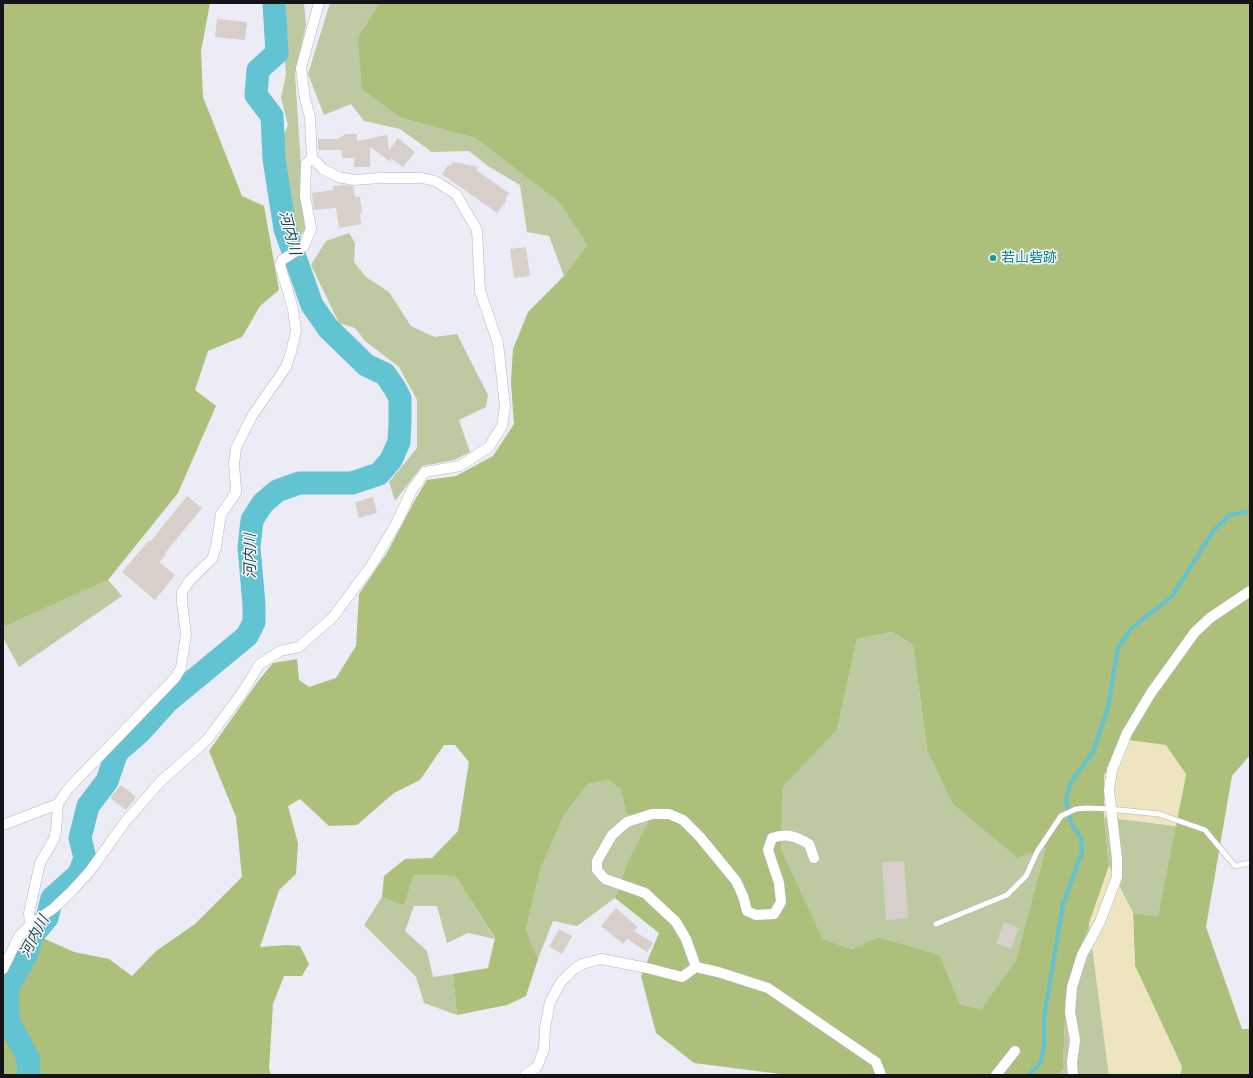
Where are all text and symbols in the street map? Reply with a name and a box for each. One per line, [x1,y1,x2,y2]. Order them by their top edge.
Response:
water label: 河内川 [274,209,304,257]
place label: 若山砦跡 [1001,250,1057,266]
marker: 若山砦跡 [988,253,998,263]
water label: 河内川 [242,534,260,578]
water label: 河内川 [16,913,54,961]

